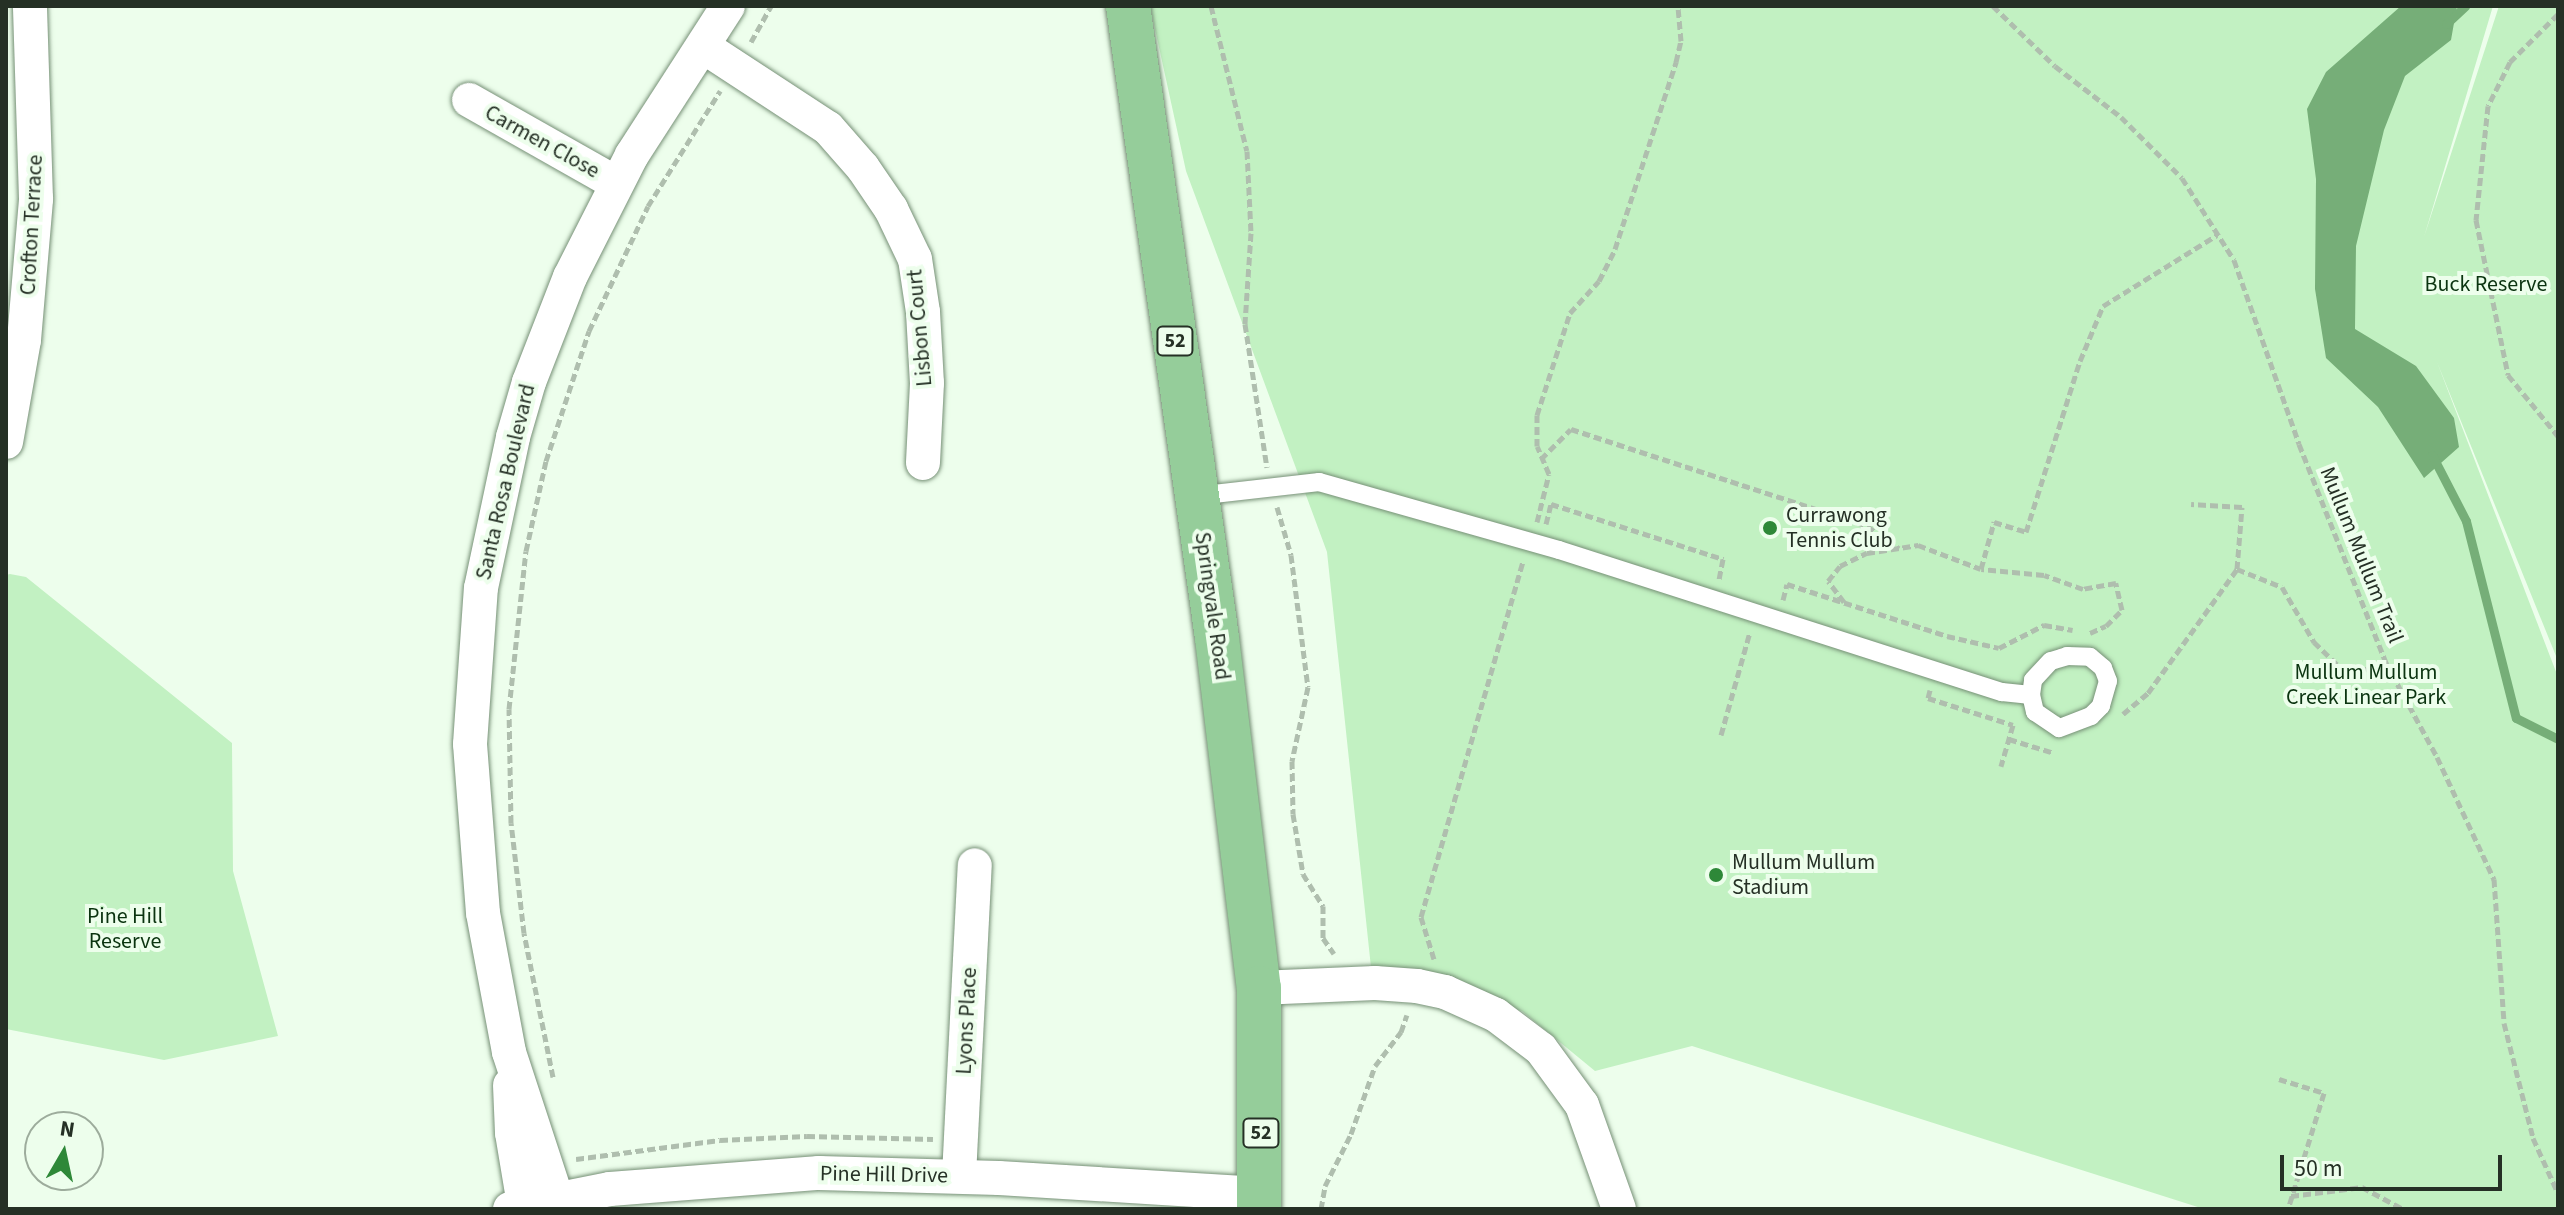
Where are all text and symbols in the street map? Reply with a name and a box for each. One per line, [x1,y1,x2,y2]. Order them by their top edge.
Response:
street label: Carmen Close [480,100,604,184]
street label: Crofton Terrace [15,154,49,296]
street label: Lisbon Court [902,268,938,388]
park label: Buck Reserve [2425,272,2547,298]
road number: 52 [1155,325,1195,357]
street label: Santa Rosa Boulevard [471,381,541,583]
street label: Mullum Mullum Trail [2314,463,2408,647]
place label: Currawong Tennis Club [1786,502,1893,554]
marker: Currawong Tennis Club [1761,519,1779,537]
street label: Springvale Road [1189,530,1235,682]
park label: Mullum Mullum Creek Linear Park [2286,659,2446,710]
place label: Mullum Mullum Stadium [1732,849,1875,900]
marker: Mullum Mullum Stadium [1707,866,1725,884]
park label: Pine Hill Reserve [87,903,163,954]
street label: Lyons Place [951,967,983,1075]
north arrow [24,1111,104,1191]
text: N [58,1112,77,1146]
road number: 52 [1241,1117,1281,1149]
scale bar [2284,1139,2506,1189]
text: 50 m [2294,1151,2343,1186]
street label: Pine Hill Drive [820,1161,948,1189]

